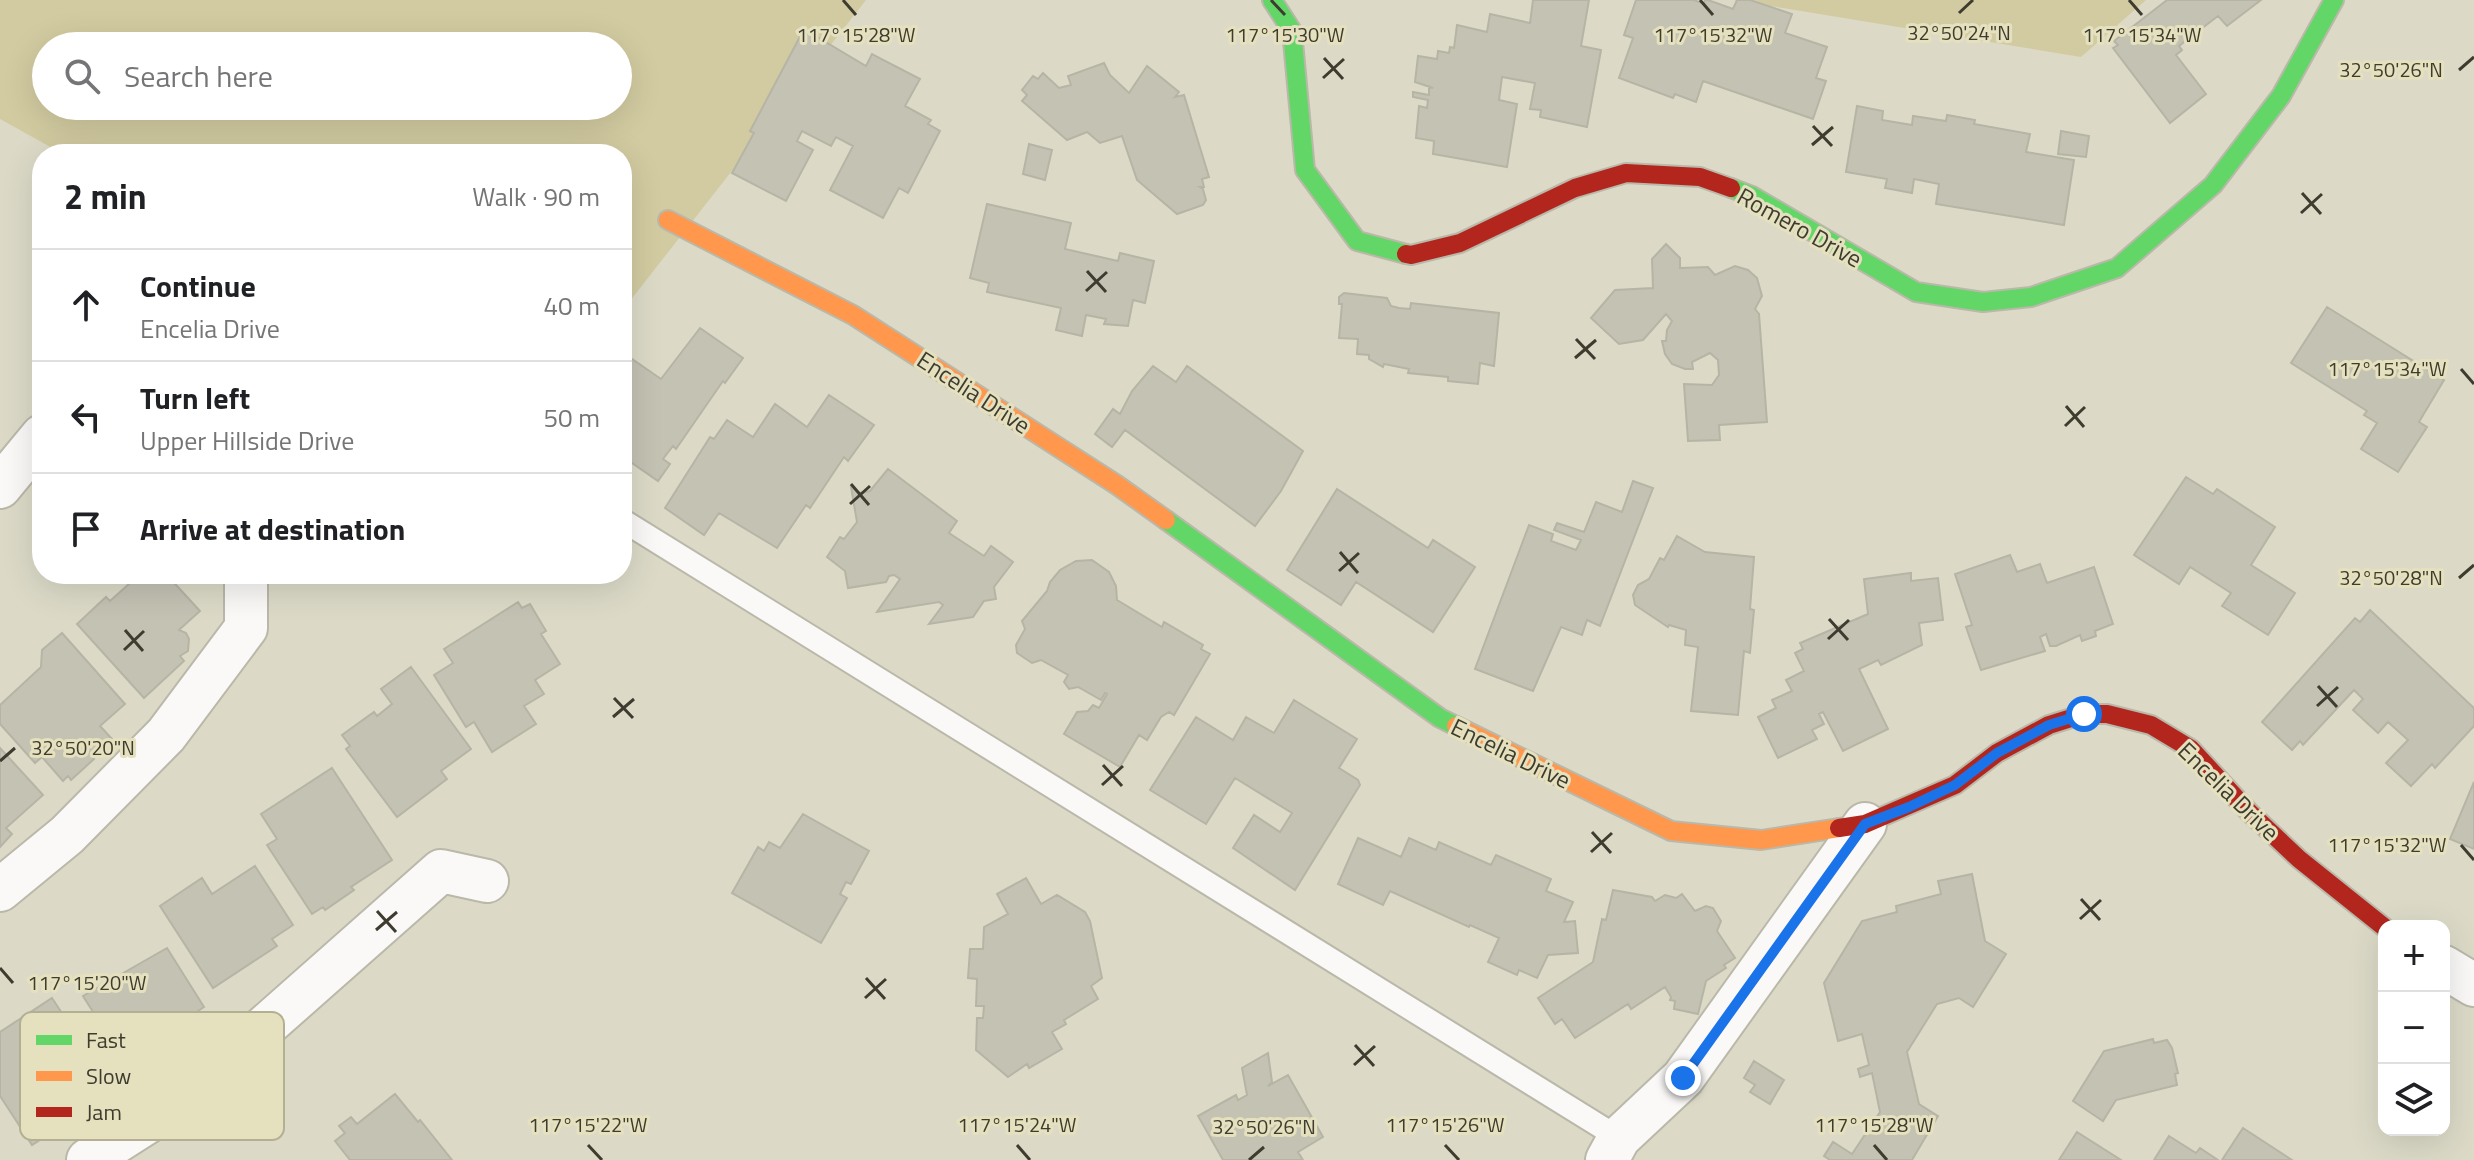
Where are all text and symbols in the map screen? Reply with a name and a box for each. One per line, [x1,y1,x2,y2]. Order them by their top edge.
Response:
text: 32°50'24"N [1907,17,2011,48]
text: 117°15'28"W [797,19,916,50]
text: 117°15'30"W [1226,19,1345,50]
text: 117°15'32"W [1654,19,1773,50]
text: 117°15'34"W [2083,19,2202,50]
search box [32,32,632,120]
text: Search here [124,53,273,99]
icon: search [60,54,104,98]
text: 32°50'26"N [2339,54,2443,85]
text: 2 min [64,170,147,222]
text: Walk · 90 m [472,177,600,216]
street label: Romero Drive [1731,178,1869,276]
text: Continue [140,263,256,309]
icon: ahead [64,283,108,327]
text: 40 m [543,286,600,325]
text: Encelia Drive [140,309,280,348]
street label: Encelia Drive [910,342,1038,442]
text: 117°15'34"W [2328,353,2447,384]
text: Turn left [140,375,250,421]
icon: left [64,395,108,439]
text: 50 m [543,398,600,437]
text: Upper Hillside Drive [140,421,355,460]
text: Arrive at destination [140,506,405,552]
icon: arrive [64,507,108,551]
text: 32°50'28"N [2339,562,2443,593]
route start [2066,696,2102,732]
street label: Encelia Drive [1445,709,1577,797]
text: 32°50'20"N [31,732,135,763]
street label: Encelia Drive [2170,733,2288,849]
text: 117°15'32"W [2328,829,2447,860]
map controls [2378,920,2450,1136]
button: + [2378,920,2450,992]
text: 117°15'20"W [28,967,147,998]
button: − [2378,992,2450,1064]
legend [20,1012,284,1140]
text: Fast [86,1023,126,1057]
text: Slow [86,1059,132,1093]
route end [1665,1060,1701,1096]
button: layers [2378,1064,2450,1136]
text: Jam [86,1095,122,1129]
text: 117°15'22"W [529,1109,648,1140]
text: 117°15'24"W [958,1109,1077,1140]
text: 117°15'26"W [1386,1109,1505,1140]
text: 117°15'28"W [1815,1109,1934,1140]
text: 32°50'26"N [1212,1111,1316,1142]

